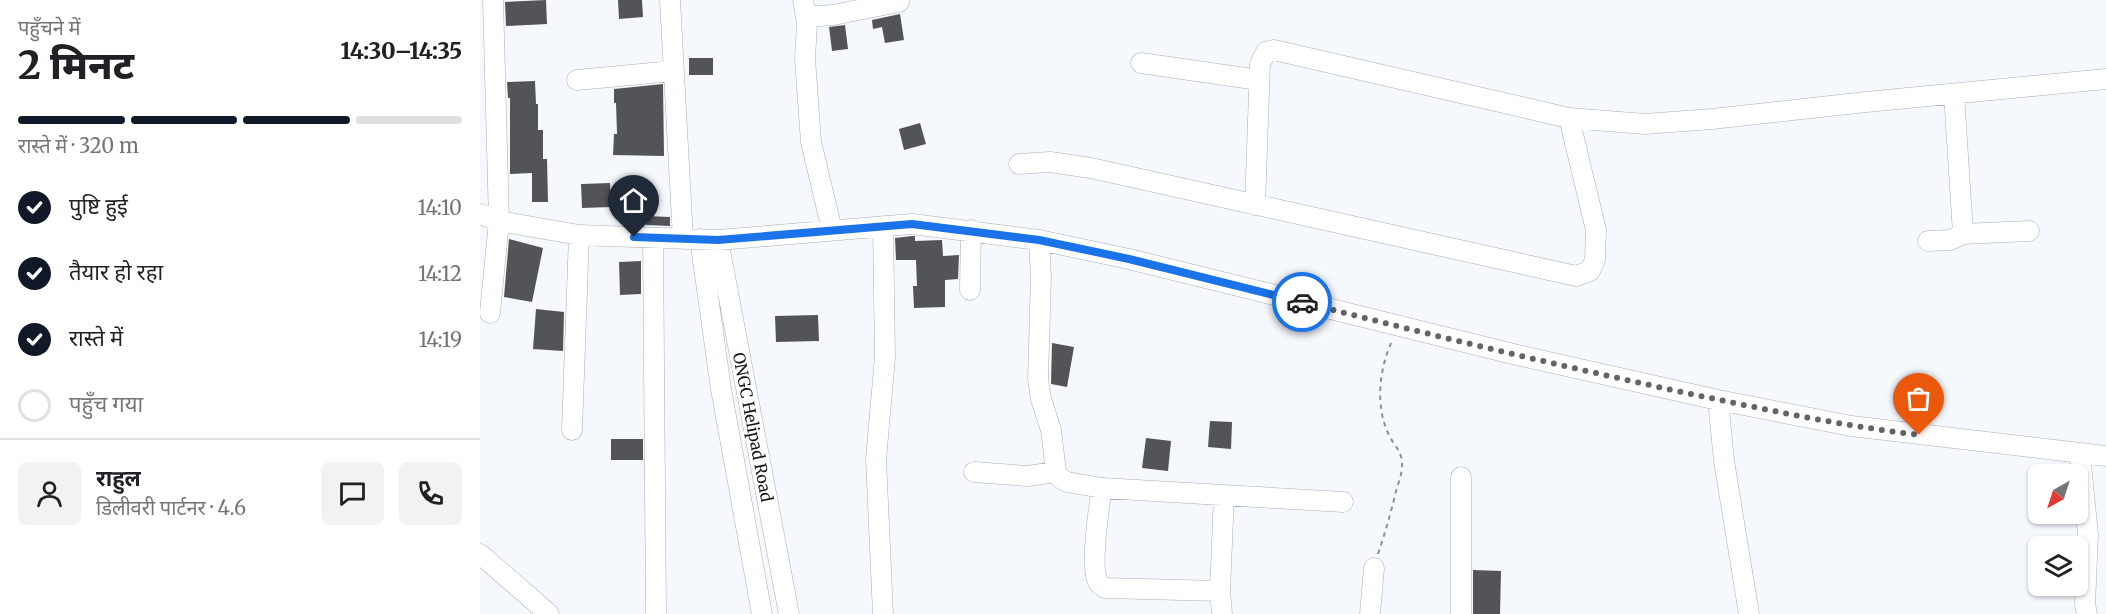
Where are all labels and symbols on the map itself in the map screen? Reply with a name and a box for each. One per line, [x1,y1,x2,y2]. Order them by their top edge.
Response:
pin [608,175,659,237]
courier [1272,272,1332,332]
street label: ONGC Helipad Road [729,351,777,504]
pin [1893,373,1944,435]
north arrow [2028,464,2088,524]

